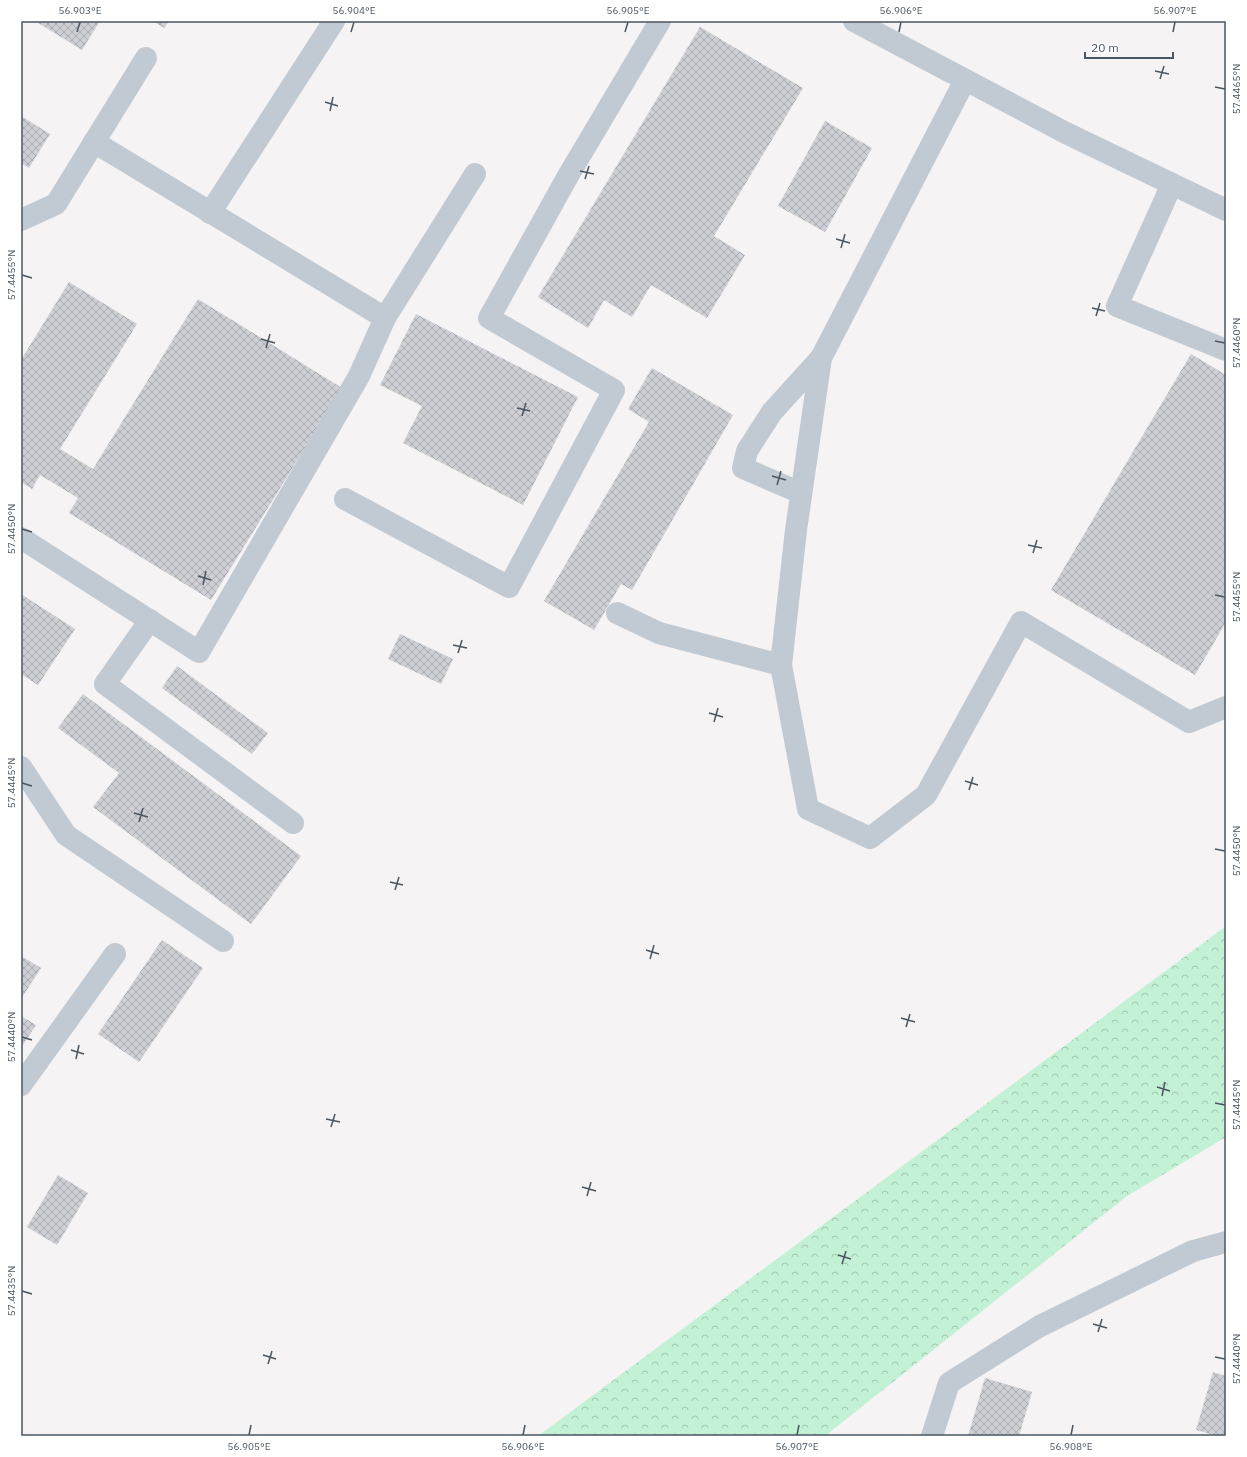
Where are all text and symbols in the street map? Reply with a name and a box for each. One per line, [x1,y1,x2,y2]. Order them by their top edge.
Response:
text: 56.903°E [58,4,102,17]
text: 56.904°E [332,4,376,17]
text: 56.905°E [606,4,650,17]
text: 56.906°E [879,4,923,17]
text: 56.907°E [1153,4,1197,17]
scale bar [1085,34,1173,60]
text: 20 m [1091,40,1119,55]
text: 57.4465°N [1230,64,1243,114]
text: 57.4455°N [5,250,18,300]
text: 57.4460°N [1230,318,1243,368]
text: 57.4450°N [5,504,18,554]
text: 57.4455°N [1230,572,1243,622]
text: 57.4445°N [5,758,18,808]
text: 57.4450°N [1230,826,1243,876]
text: 57.4440°N [5,1012,18,1062]
text: 57.4445°N [1230,1080,1243,1130]
text: 57.4435°N [5,1266,18,1316]
text: 57.4440°N [1230,1334,1243,1384]
text: 56.905°E [227,1440,271,1453]
text: 56.906°E [501,1440,545,1453]
text: 56.907°E [775,1440,819,1453]
text: 56.908°E [1049,1440,1093,1453]

